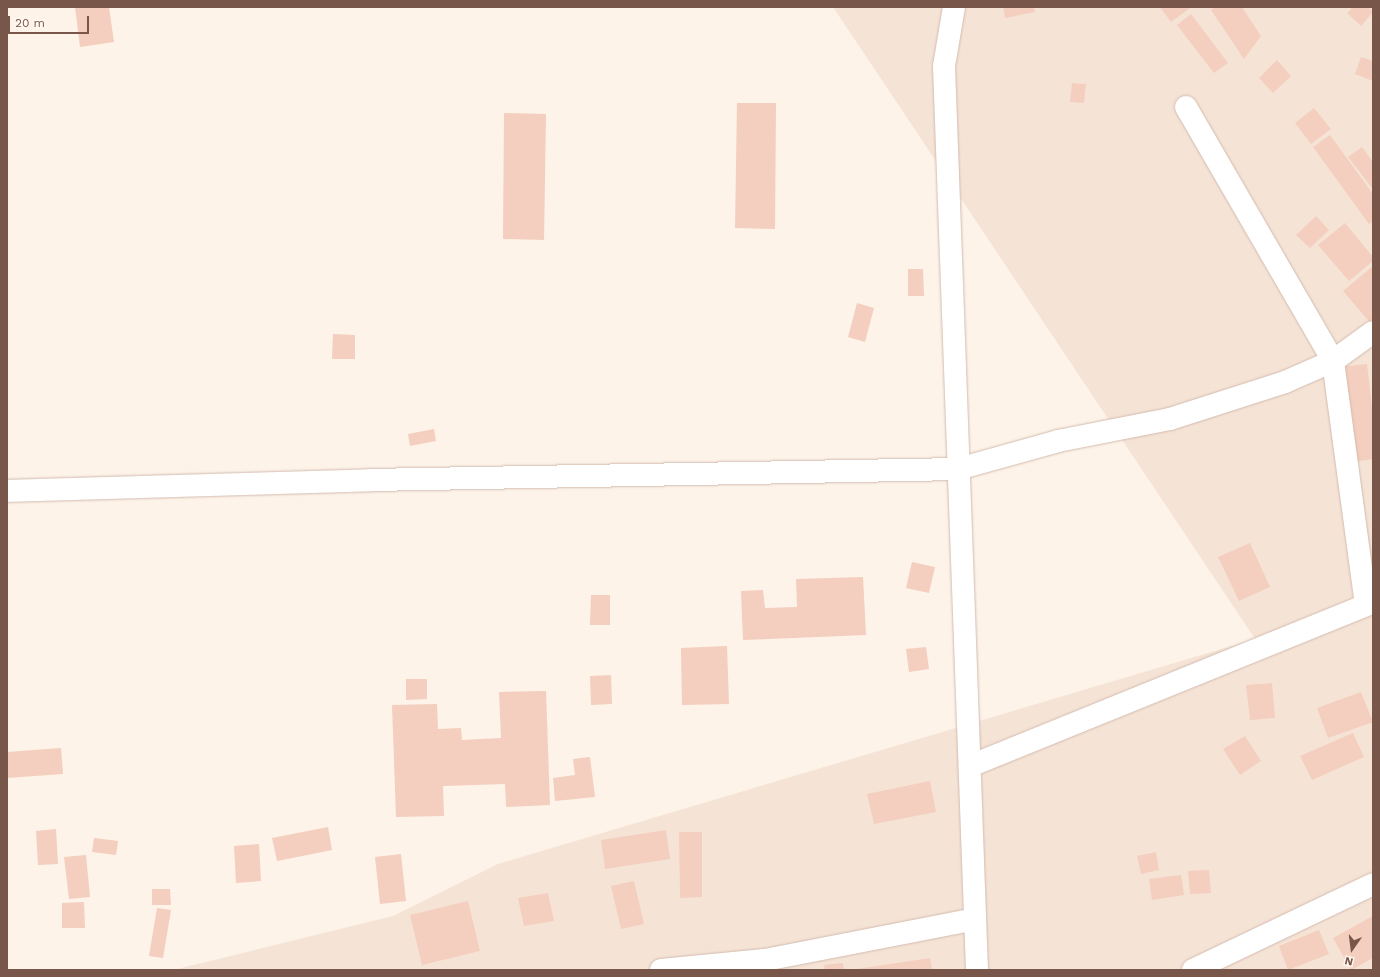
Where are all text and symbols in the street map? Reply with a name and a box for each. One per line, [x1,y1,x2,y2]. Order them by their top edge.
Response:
scale bar [10,8,91,34]
text: 20 m [15,16,45,30]
north arrow [1332,929,1372,969]
text: N [1343,954,1355,968]

